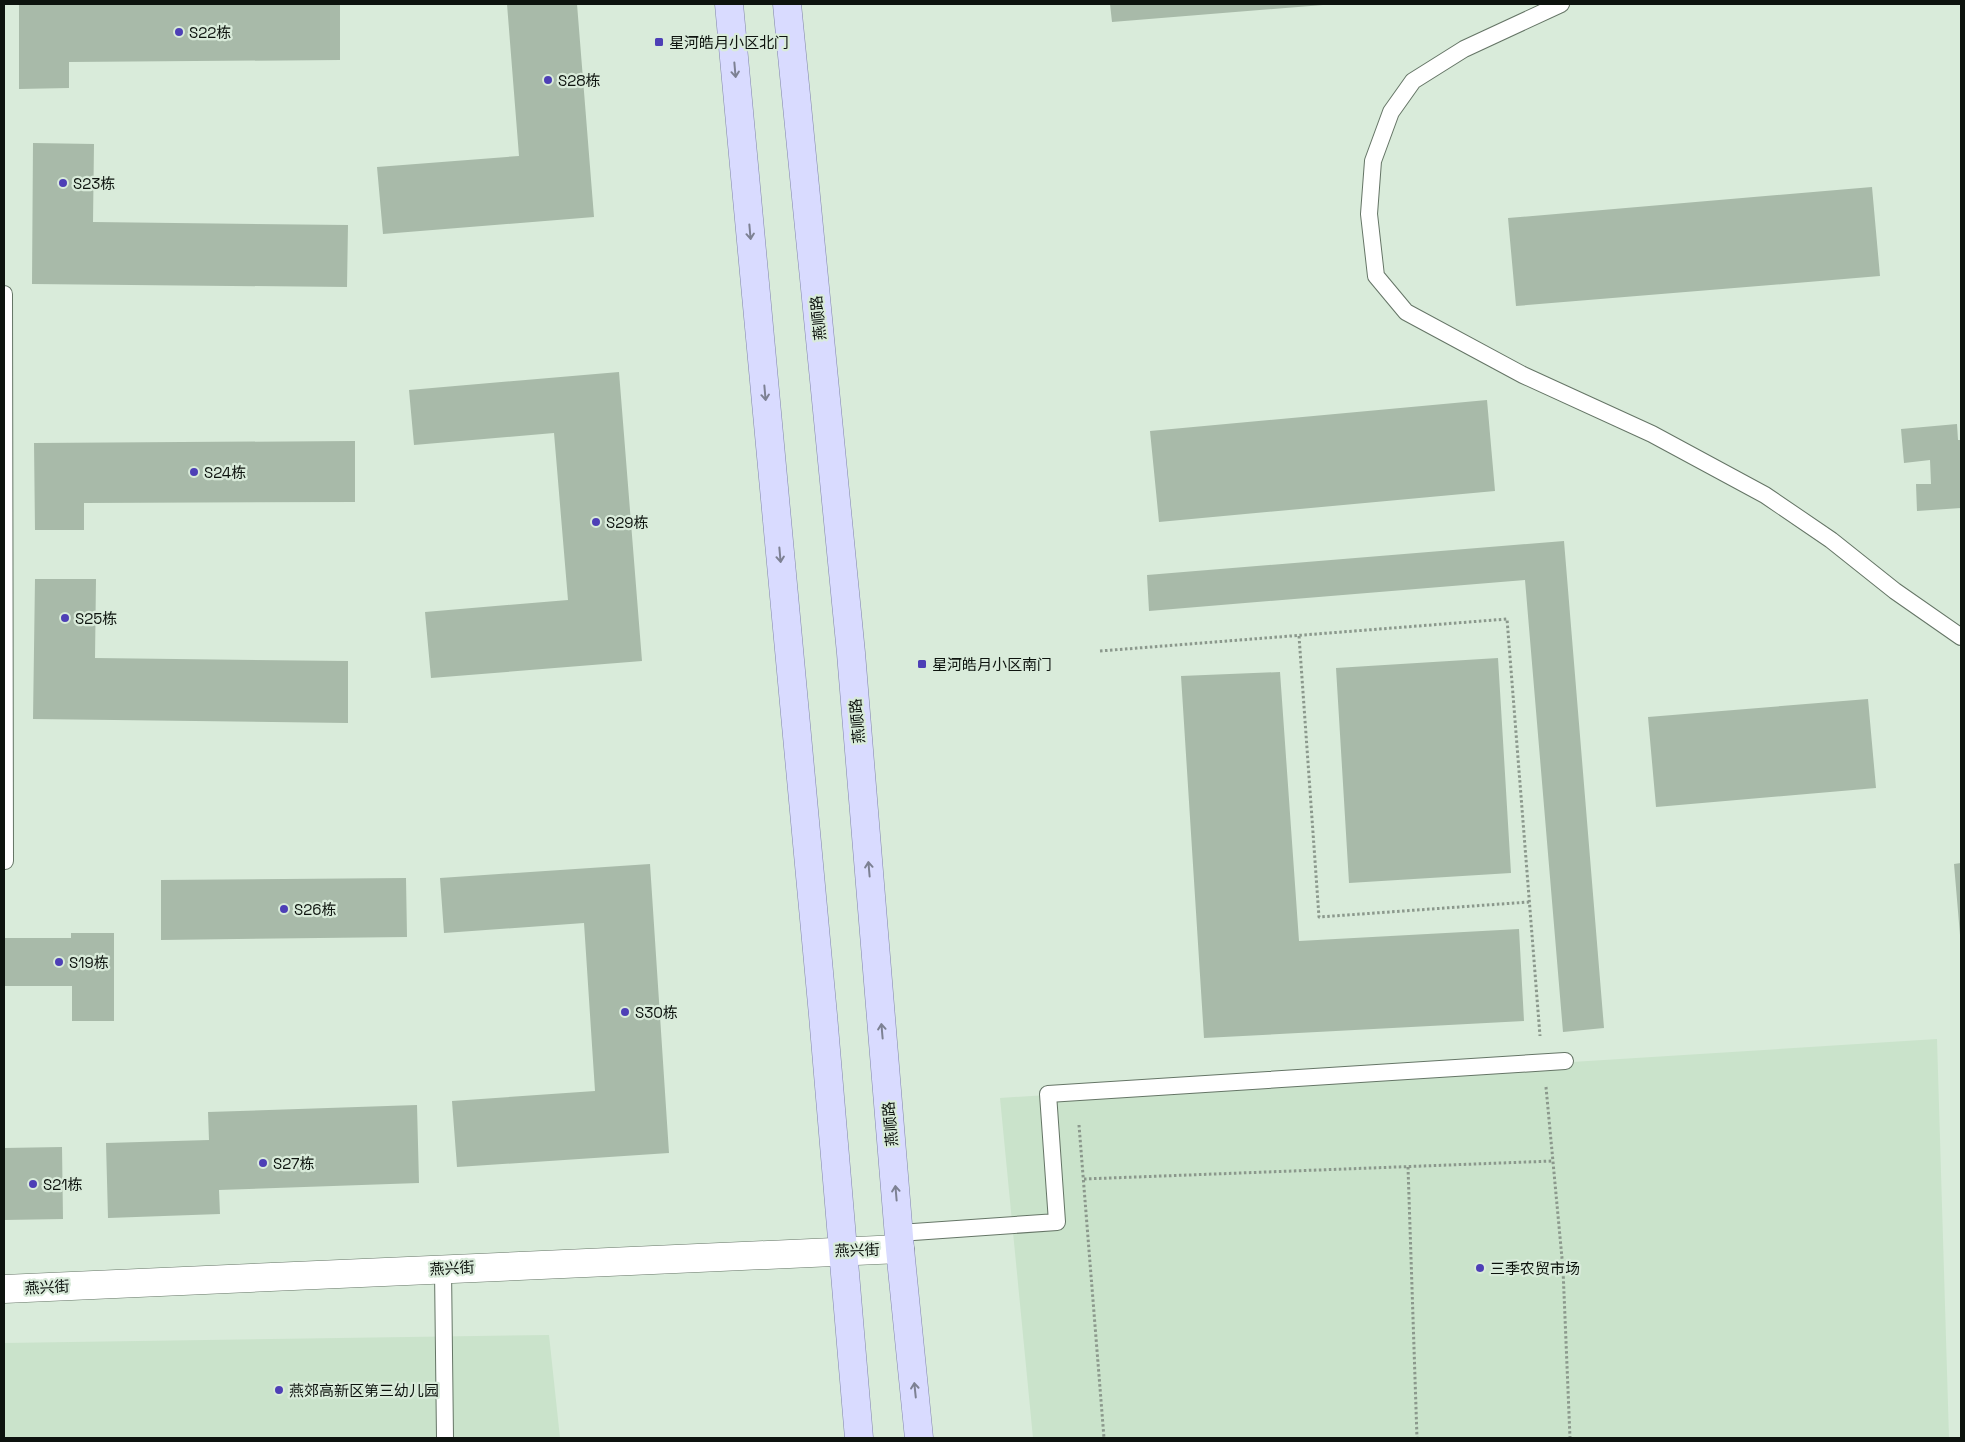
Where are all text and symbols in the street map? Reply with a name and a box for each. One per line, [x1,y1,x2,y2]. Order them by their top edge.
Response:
place label: S22栋 [189,23,231,42]
marker: S22栋 [173,26,185,38]
place label: 星河皓月小区北门 [669,33,789,52]
marker: 星河皓月小区北门 [653,36,665,48]
one-way arrow [731,61,740,77]
place label: S28栋 [558,71,601,90]
marker: S28栋 [542,74,554,86]
place label: S23栋 [73,174,115,193]
marker: S23栋 [57,177,69,189]
one-way arrow [746,223,755,239]
street label: 燕顺路 [806,295,830,341]
one-way arrow [761,385,770,401]
place label: S24栋 [204,463,246,482]
marker: S24栋 [188,466,200,478]
place label: S29栋 [606,513,648,532]
marker: S29栋 [590,516,602,528]
one-way arrow [776,547,785,563]
place label: S25栋 [75,609,117,628]
marker: S25栋 [59,612,71,624]
place label: 星河皓月小区南门 [932,655,1052,674]
marker: 星河皓月小区南门 [916,658,928,670]
street label: 燕顺路 [846,698,868,744]
one-way arrow [864,862,874,878]
place label: S26栋 [294,900,336,919]
marker: S26栋 [278,903,290,915]
place label: S19栋 [69,953,109,972]
marker: S19栋 [53,956,65,968]
place label: S30栋 [635,1003,678,1022]
marker: S30栋 [619,1006,631,1018]
one-way arrow [877,1024,887,1040]
street label: 燕顺路 [879,1101,901,1147]
place label: S27栋 [273,1154,315,1173]
marker: S27栋 [257,1157,269,1169]
place label: S21栋 [43,1175,83,1194]
marker: S21栋 [27,1178,39,1190]
one-way arrow [891,1185,900,1201]
street label: 燕兴街 [834,1240,880,1260]
street label: 燕兴街 [429,1257,475,1279]
place label: 三季农贸市场 [1490,1259,1580,1278]
marker: 三季农贸市场 [1474,1262,1486,1274]
street label: 燕兴街 [24,1276,70,1298]
place label: 燕郊高新区第三幼儿园 [289,1381,439,1400]
one-way arrow [910,1382,919,1398]
marker: 燕郊高新区第三幼儿园 [273,1384,285,1396]

